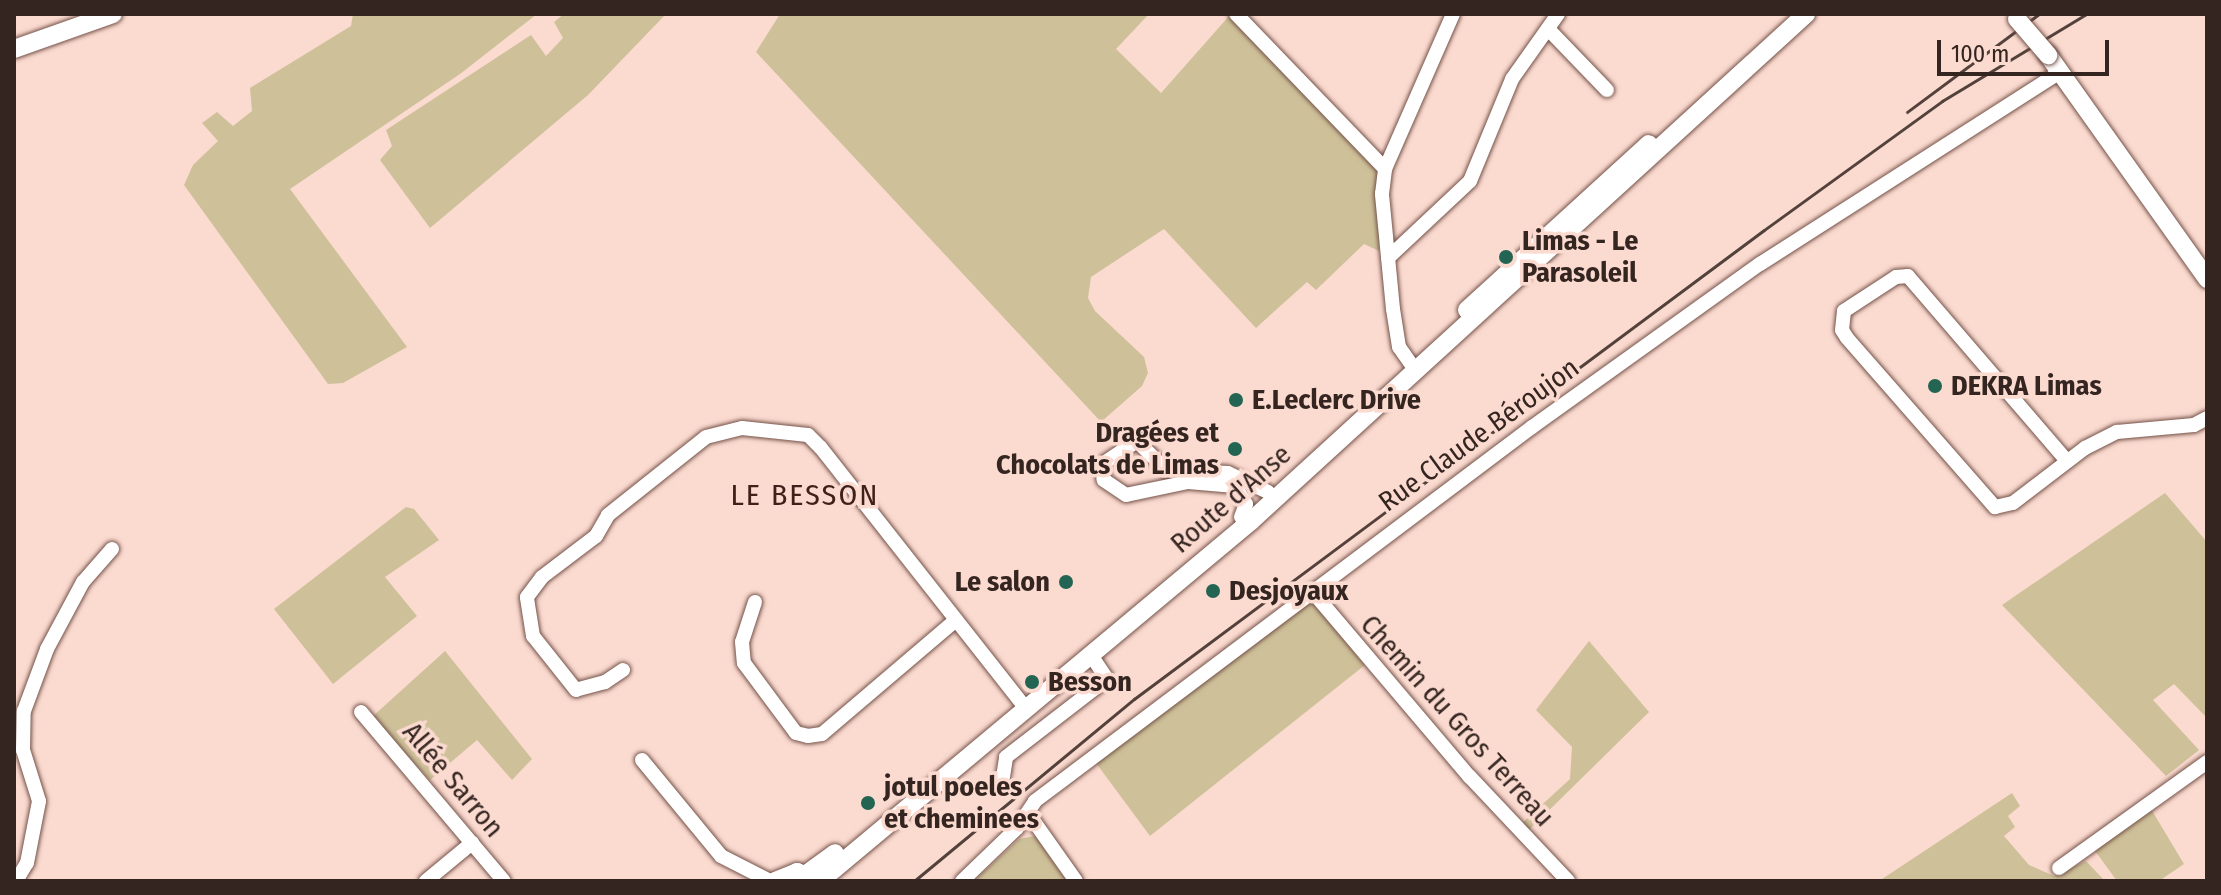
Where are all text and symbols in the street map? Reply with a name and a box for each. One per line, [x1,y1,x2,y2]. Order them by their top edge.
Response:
scale bar [1941,24,2113,74]
text: 100 m [1951,40,2009,68]
place label: Limas - Le Parasoleil [1522,224,1638,290]
marker: Limas - Le Parasoleil [1497,248,1515,266]
street label: Rue Claude Béroujon [1372,351,1586,519]
place label: DEKRA Limas [1951,369,2102,403]
marker: DEKRA Limas [1926,377,1944,395]
place label: E.Leclerc Drive [1252,383,1421,417]
marker: E.Leclerc Drive [1227,391,1245,409]
place label: Dragées et Chocolats de Limas [996,416,1219,482]
street label: Route d'Anse [1164,438,1298,560]
marker: Dragées et Chocolats de Limas [1226,440,1244,458]
district label: LE BESSON [730,477,880,513]
place label: Le salon [955,565,1050,599]
marker: Le salon [1057,573,1075,591]
place label: Desjoyaux [1229,574,1348,608]
marker: Desjoyaux [1204,582,1222,600]
street label: Chemin du Gros Terreau [1353,608,1561,834]
place label: Besson [1048,665,1132,699]
marker: Besson [1023,673,1041,691]
street label: Allée Sarron [395,716,511,844]
place label: jotul poeles et cheminees [884,770,1039,836]
marker: jotul poeles et cheminees [859,794,877,812]

